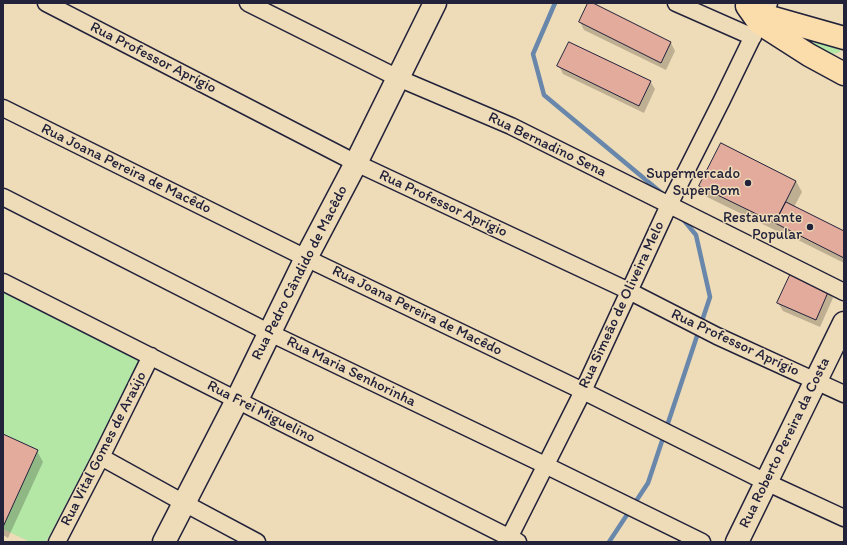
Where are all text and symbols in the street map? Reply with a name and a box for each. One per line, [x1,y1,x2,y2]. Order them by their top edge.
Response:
street label: Rua Professor Aprígio [87,18,219,98]
street label: Rua Bernadino Sena [485,109,609,181]
street label: Rua Joana Pereira de Macêdo [38,120,214,218]
place label: Supermercado SuperBom [646,165,740,200]
street label: Rua Professor Aprígio [376,166,510,242]
marker: Supermercado SuperBom [743,178,753,188]
street label: Rua Pedro Cândido de Macêdo [248,183,352,363]
place label: Restaurante Popular [723,209,802,244]
street label: Rua Simeão de Oliveira Melo [575,219,669,391]
marker: Restaurante Popular [805,222,815,232]
street label: Rua Joana Pereira de Macêdo [329,262,505,360]
street label: Rua Professor Aprígio [668,305,802,381]
street label: Rua Maria Senhorinha [283,333,419,411]
street label: Rua Roberto Pereira da Costa [736,355,834,531]
street label: Rua Vital Gomes de Araújo [57,369,151,529]
street label: Rua Frei Miguelino [204,377,318,447]

